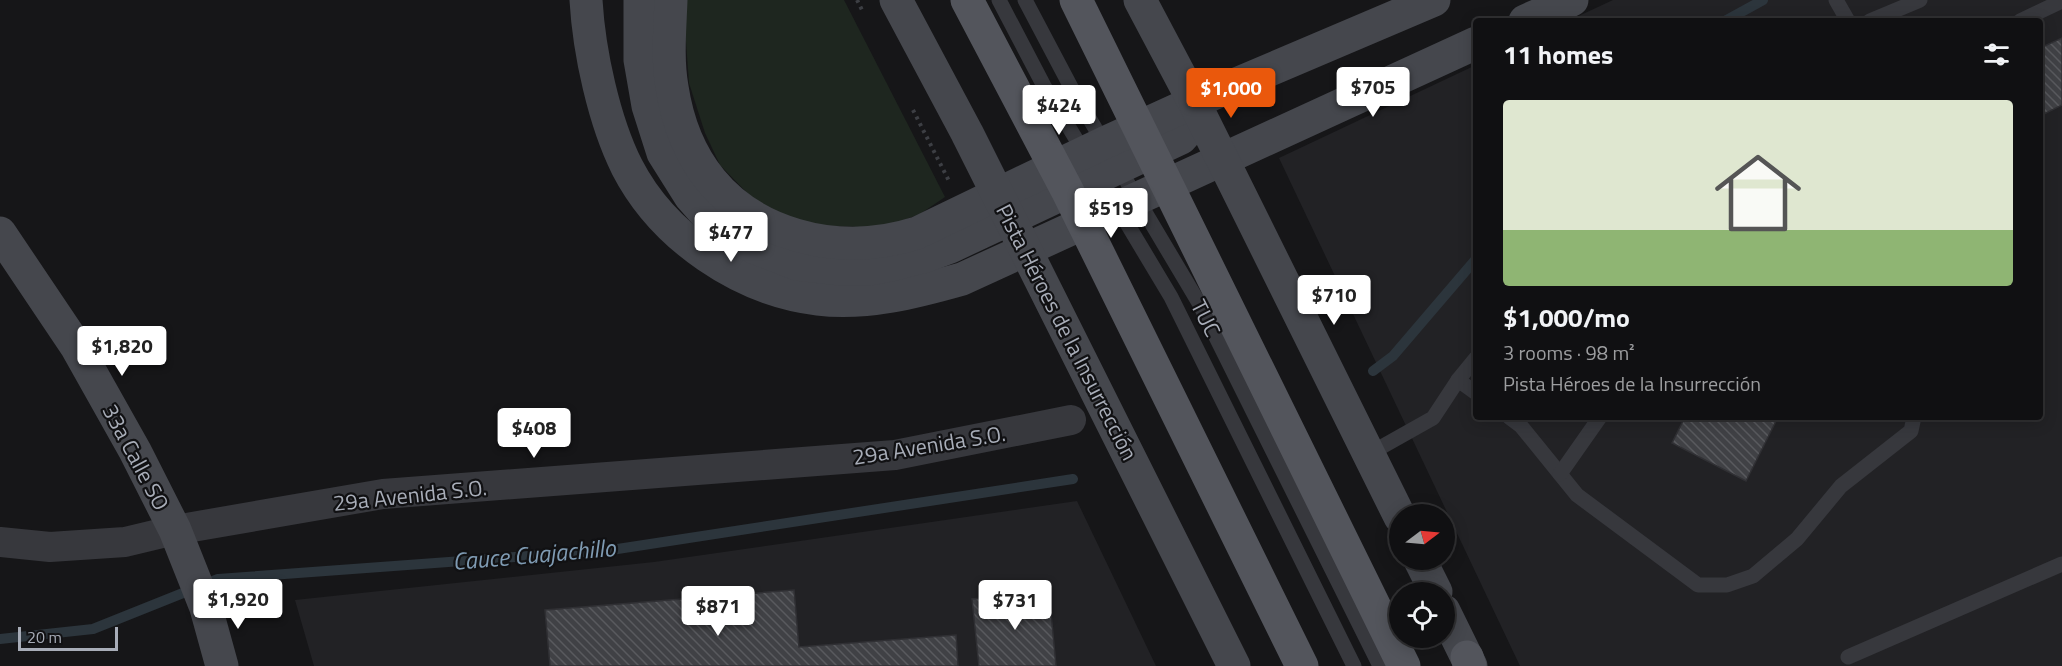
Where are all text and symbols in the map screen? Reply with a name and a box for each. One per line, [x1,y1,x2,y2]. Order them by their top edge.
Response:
text: 11 homes [1503,35,1613,74]
icon: filters [1980,38,2013,71]
pin: $705 [1337,67,1409,118]
pin: $1,000 [1182,68,1280,119]
text: $705 [1351,71,1395,102]
text: $1,000 [1200,72,1262,103]
pin: $424 [1023,85,1095,136]
text: $424 [1037,89,1081,120]
icon: home [1704,139,1812,247]
pin: $519 [1075,188,1147,239]
text: $519 [1089,192,1133,223]
street label: Pista Héroes de la Insurrección [987,198,1147,466]
pin: $477 [695,212,767,263]
text: $477 [709,216,753,247]
pin: $710 [1298,275,1370,326]
text: $710 [1312,279,1356,310]
street label: TUC [1182,293,1230,343]
text: $1,000/mo [1503,298,1630,337]
pin: $1,820 [73,326,171,377]
text: $1,820 [91,330,153,361]
text: 3 rooms · 98 m² [1503,337,1635,368]
text: Pista Héroes de la Insurrección [1503,368,1761,399]
street label: 33a Calle SO [94,398,178,516]
pin: $408 [498,408,570,459]
text: $408 [512,412,556,443]
street label: 29a Avenida S.O. [850,416,1008,474]
street label: 29a Avenida S.O. [331,470,489,520]
north arrow [1389,504,1455,570]
map controls [1389,504,1455,648]
water label: Cauce Cuajachillo [451,529,618,579]
pin: $1,920 [189,579,287,630]
pin: $731 [979,580,1051,631]
button: locate [1389,582,1455,648]
text: $1,920 [207,583,269,614]
text: $731 [993,584,1037,615]
pin: $871 [682,586,754,637]
text: $871 [696,590,740,621]
scale bar [18,624,118,652]
text: 20 m [27,625,62,649]

